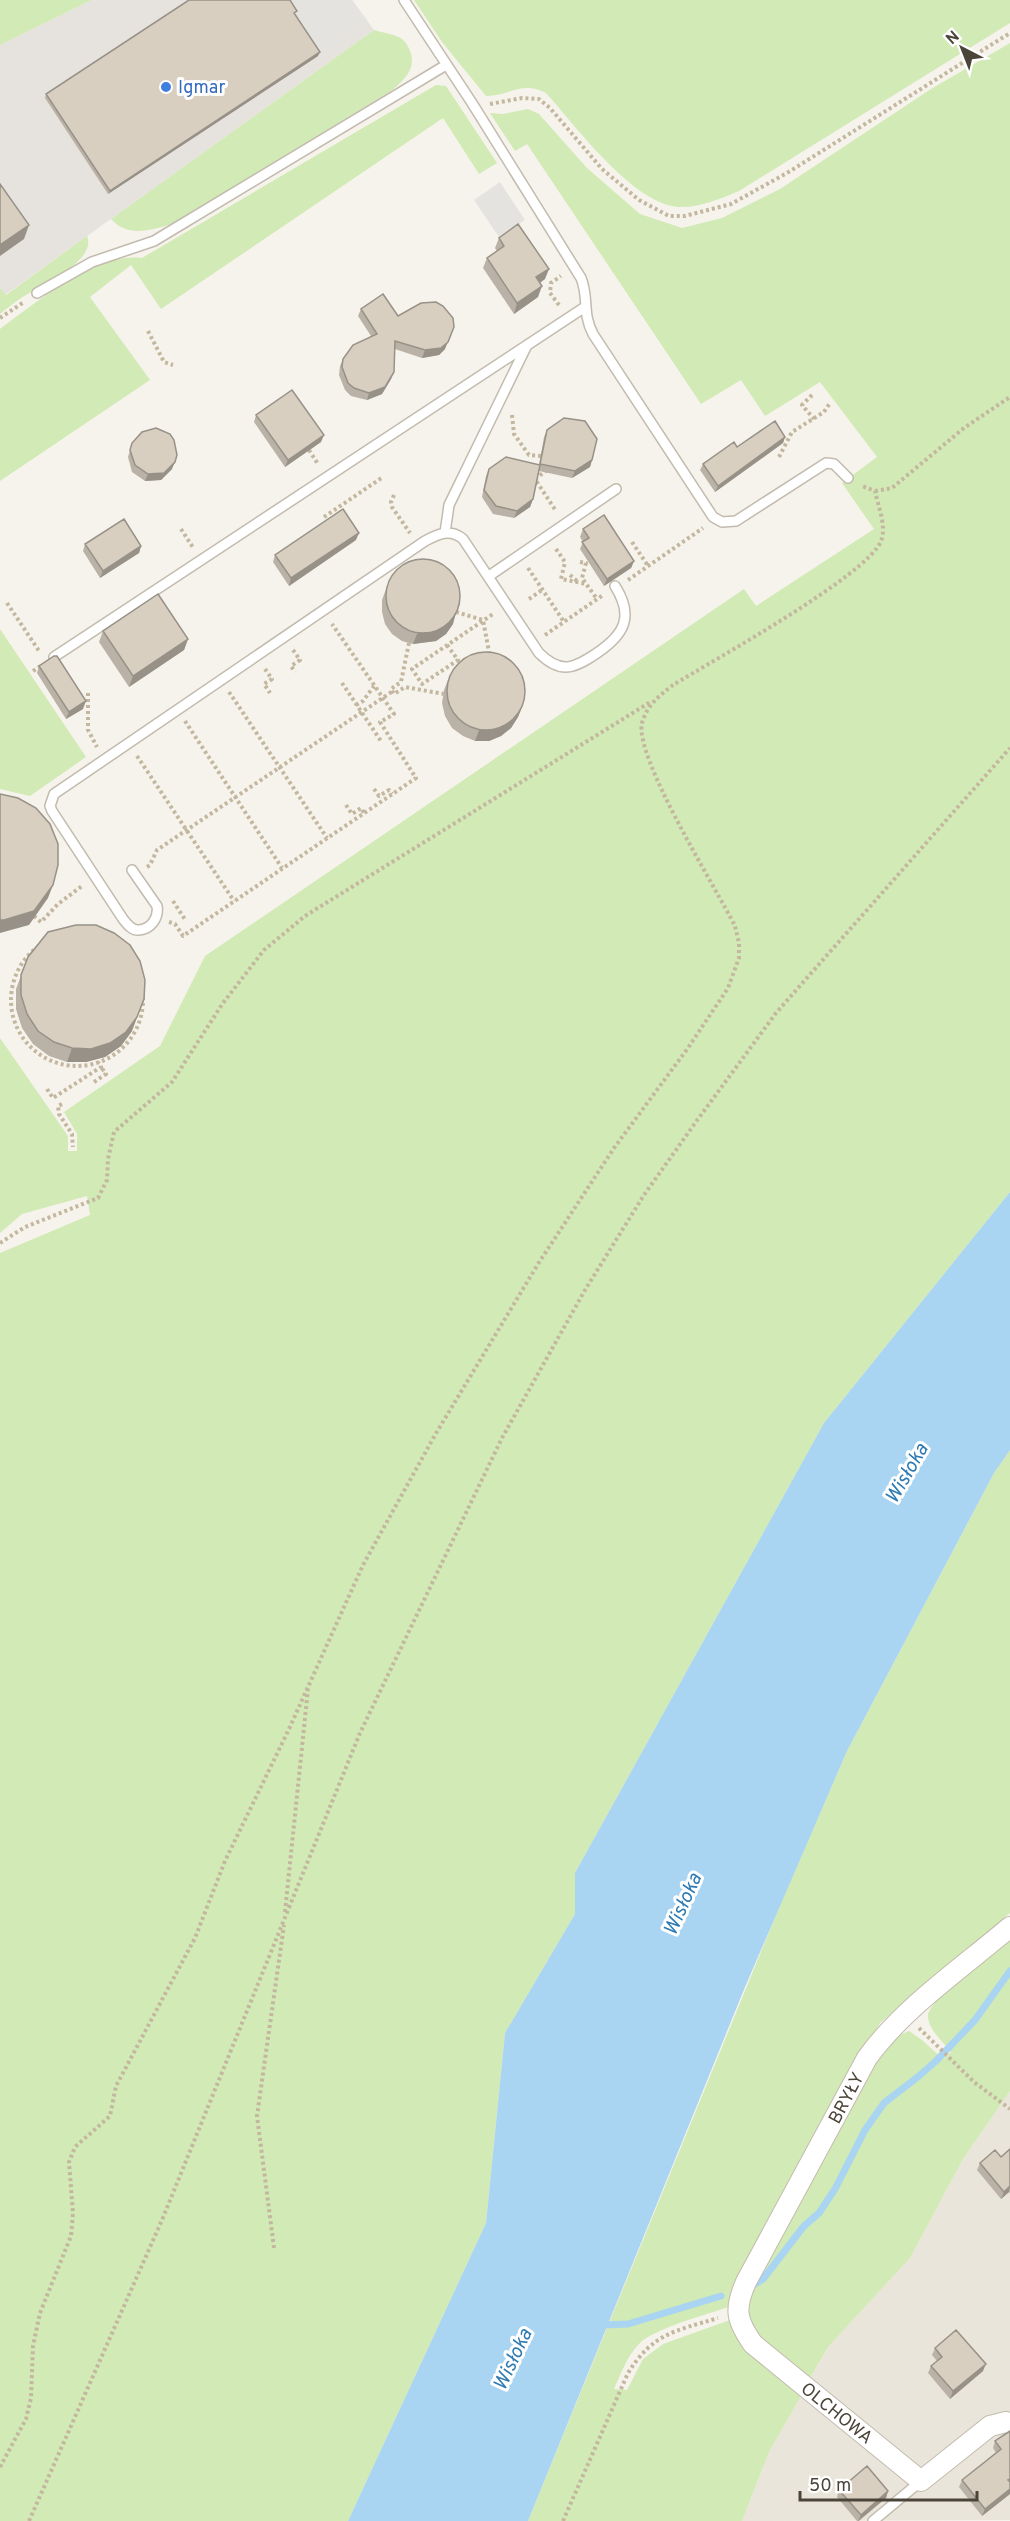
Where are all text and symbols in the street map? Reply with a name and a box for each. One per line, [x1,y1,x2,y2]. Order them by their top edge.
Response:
north arrow [932,18,992,78]
text: N [942,27,964,50]
place label: Igmar [178,77,225,100]
marker: Igmar [159,80,173,94]
water label: Wisłoka [880,1439,936,1509]
water label: Wisłoka [659,1869,709,1940]
street label: BRYŁY [824,2069,870,2128]
water label: Wisłoka [488,2324,540,2395]
street label: OLCHOWA [795,2378,877,2450]
scale bar [800,2464,977,2502]
text: 50 m [809,2475,851,2498]

